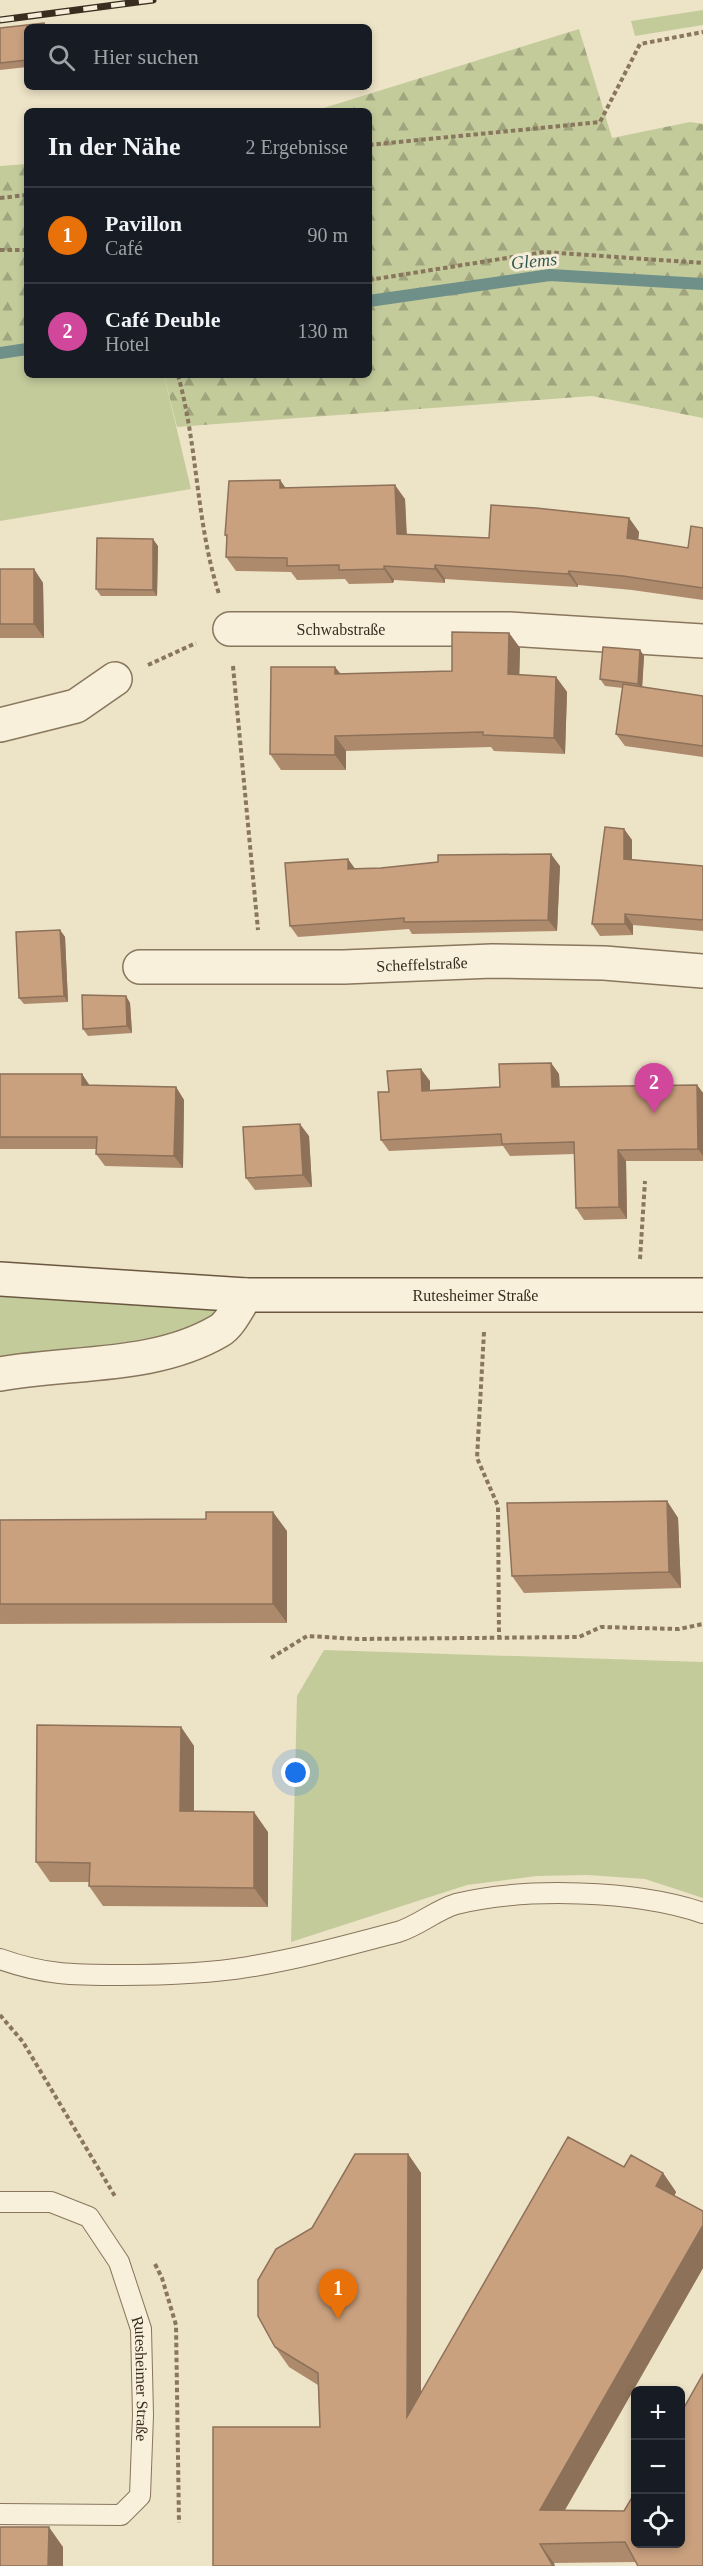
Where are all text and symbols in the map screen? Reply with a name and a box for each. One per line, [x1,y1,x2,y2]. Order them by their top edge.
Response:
search box [24,24,372,90]
icon: search [45,41,78,74]
text: Hier suchen [93,44,199,69]
text: In der Nähe [48,132,180,161]
text: 2 Ergebnisse [246,136,348,158]
text: Pavillon [105,211,182,236]
text: 1 [63,224,73,246]
text: 90 m [307,224,348,246]
text: Café [105,237,143,259]
water label: Glems [510,249,558,273]
text: Café Deuble [105,307,220,332]
text: 2 [63,320,73,342]
text: 130 m [297,320,348,342]
text: Hotel [105,333,149,355]
street label: Schwabstraße [297,621,385,638]
street label: Scheffelstraße [376,954,468,975]
pin: 2 [634,1064,674,1113]
street label: Rutesheimer Straße [413,1287,538,1304]
your location [281,1758,310,1787]
pin: 1 [318,2270,358,2319]
street label: Rutesheimer Straße [128,2314,151,2442]
map controls [631,2386,685,2548]
button: + [631,2386,685,2440]
button: − [631,2440,685,2494]
button: locate [631,2494,685,2548]

